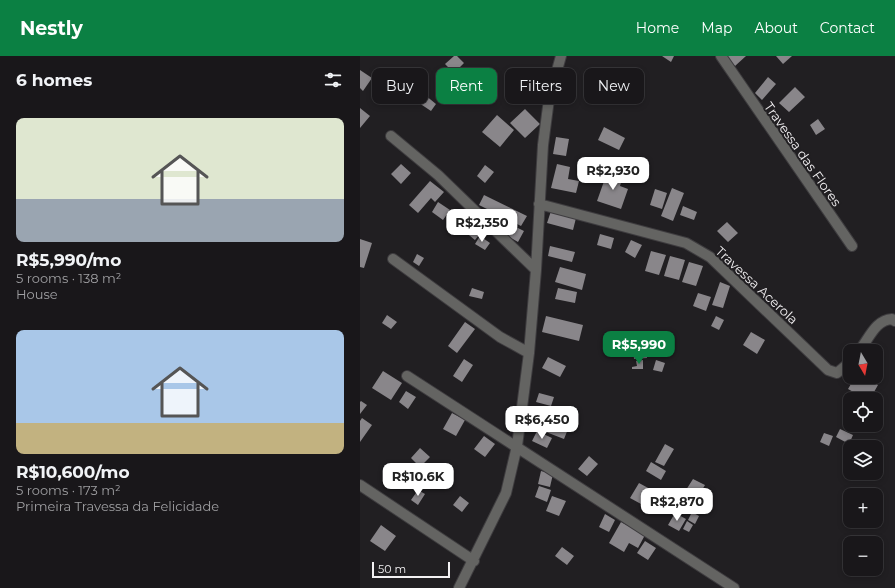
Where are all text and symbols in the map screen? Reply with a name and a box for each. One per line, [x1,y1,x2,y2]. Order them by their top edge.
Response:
text: Nestly [20,17,83,40]
text: Home [636,19,679,37]
text: Map [701,19,732,37]
text: About [754,19,798,37]
text: Contact [820,19,875,37]
chip: Buy [372,68,428,104]
chip: Rent [436,68,497,104]
chip: Filters [505,68,576,104]
chip: New [584,68,644,104]
icon: filters [322,69,344,91]
text: 6 homes [16,70,92,90]
street label: Travessa das Flores [761,99,845,209]
icon: home [144,144,216,216]
pin: R$2,930 [576,157,650,191]
text: R$2,930 [586,162,640,178]
pin: R$2,350 [445,209,519,243]
text: R$2,350 [455,214,509,230]
street label: Travessa Acerola [713,243,801,327]
text: R$5,990/mo [16,250,121,270]
text: 5 rooms · 138 m² [16,270,121,286]
text: House [16,286,58,302]
pin: R$5,990 [602,331,676,365]
text: R$5,990 [612,336,666,352]
north arrow [843,344,883,384]
map controls [843,344,883,576]
icon: home [144,356,216,428]
button: locate [843,392,883,432]
pin: R$6,450 [505,406,579,440]
text: R$6,450 [514,411,570,427]
button: layers [843,440,883,480]
text: R$10,600/mo [16,462,130,482]
pin: R$10.6K [381,463,455,497]
text: R$10.6K [392,468,444,484]
text: 5 rooms · 173 m² [16,482,121,498]
pin: R$2,870 [640,488,714,522]
button: + [843,488,883,528]
text: R$2,870 [650,493,704,509]
text: Primeira Travessa da Felicidade [16,498,219,514]
button: − [843,536,883,576]
scale bar [372,560,450,579]
text: 50 m [378,562,406,576]

